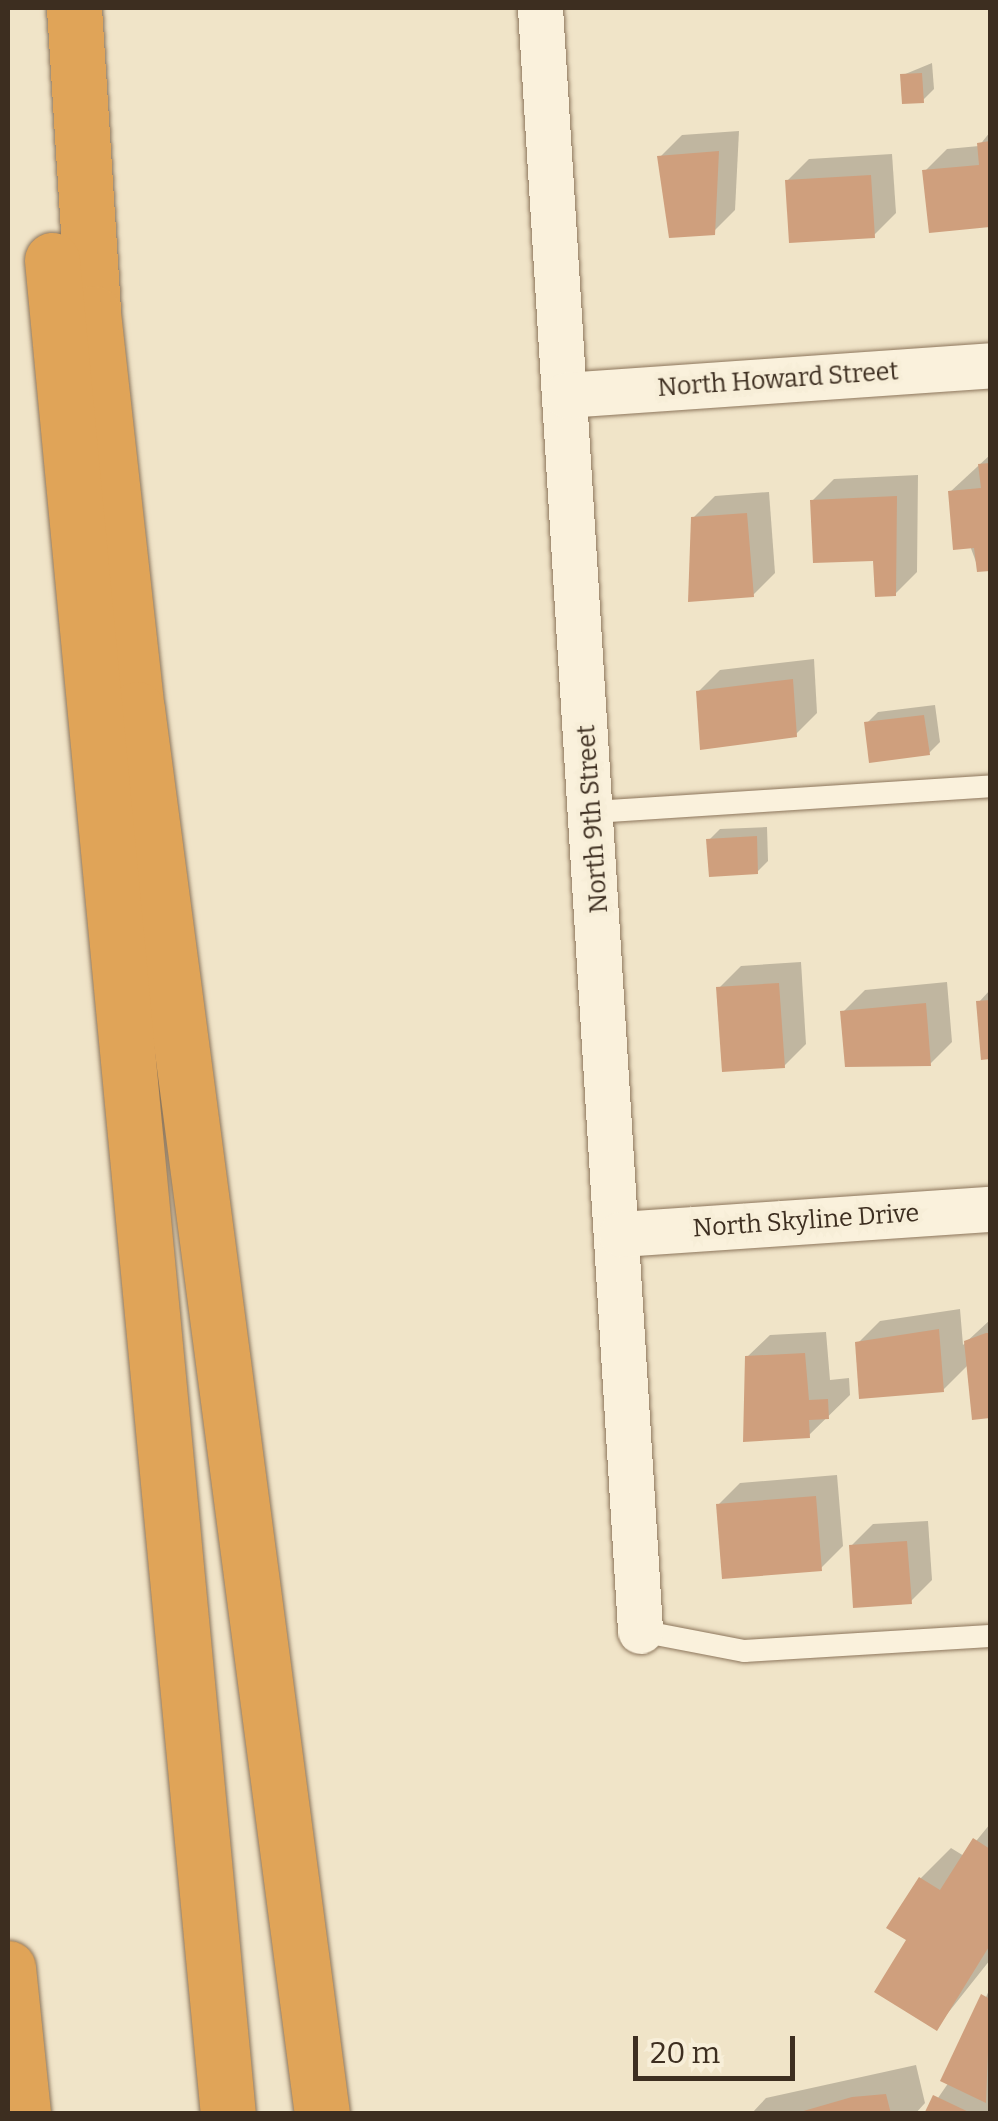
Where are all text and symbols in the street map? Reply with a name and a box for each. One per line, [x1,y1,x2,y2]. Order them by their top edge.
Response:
street label: North Howard Street [656,357,900,403]
street label: North 9th Street [571,724,615,914]
street label: North Skyline Drive [692,1198,920,1244]
scale bar [638,2016,800,2078]
text: 20 m [650,2035,720,2071]

